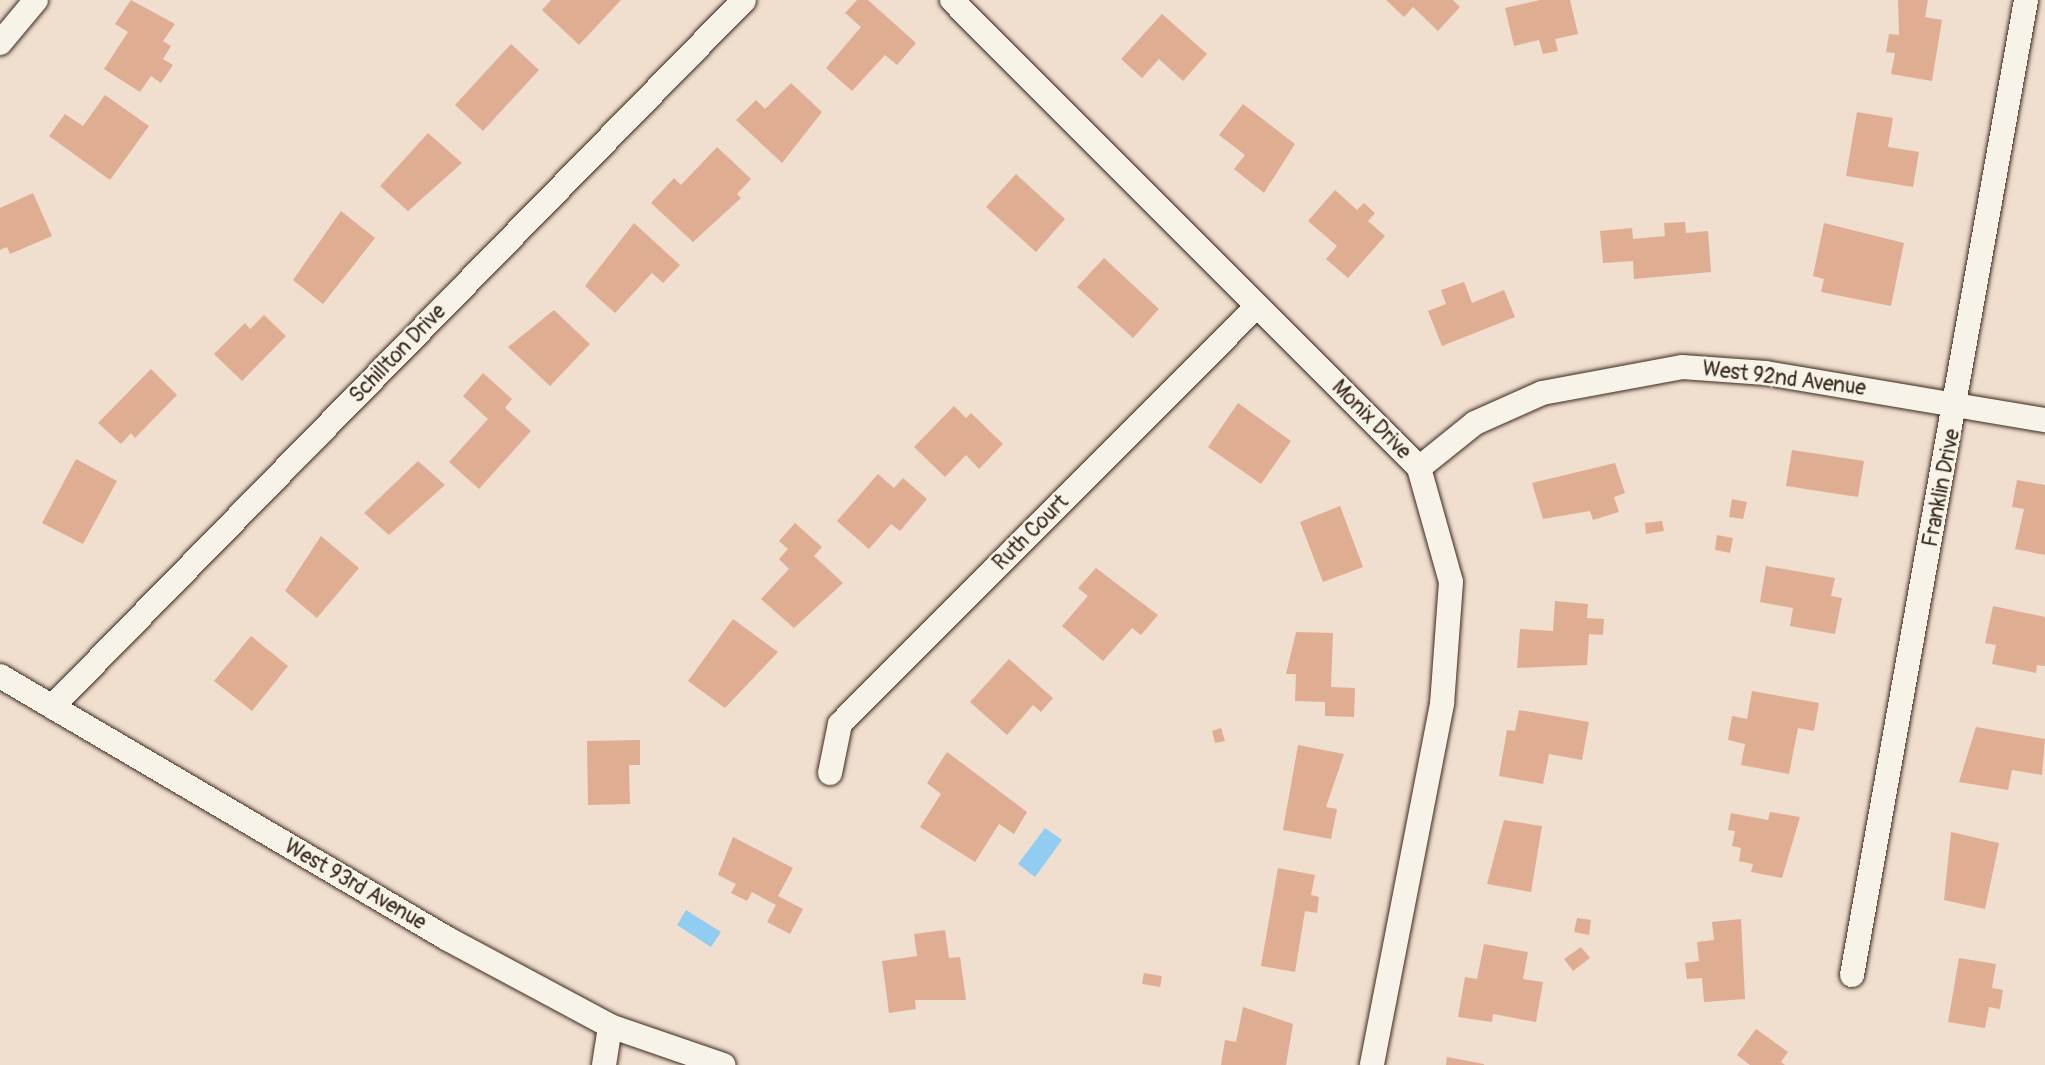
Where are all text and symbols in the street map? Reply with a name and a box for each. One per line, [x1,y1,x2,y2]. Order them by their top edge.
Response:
street label: Schillton Drive [345,299,451,409]
street label: West 92nd Avenue [1701,356,1867,402]
street label: Monix Drive [1326,375,1416,465]
street label: Franklin Drive [1918,427,1966,549]
street label: Ruth Court [988,490,1074,576]
street label: West 93rd Avenue [280,834,430,936]

